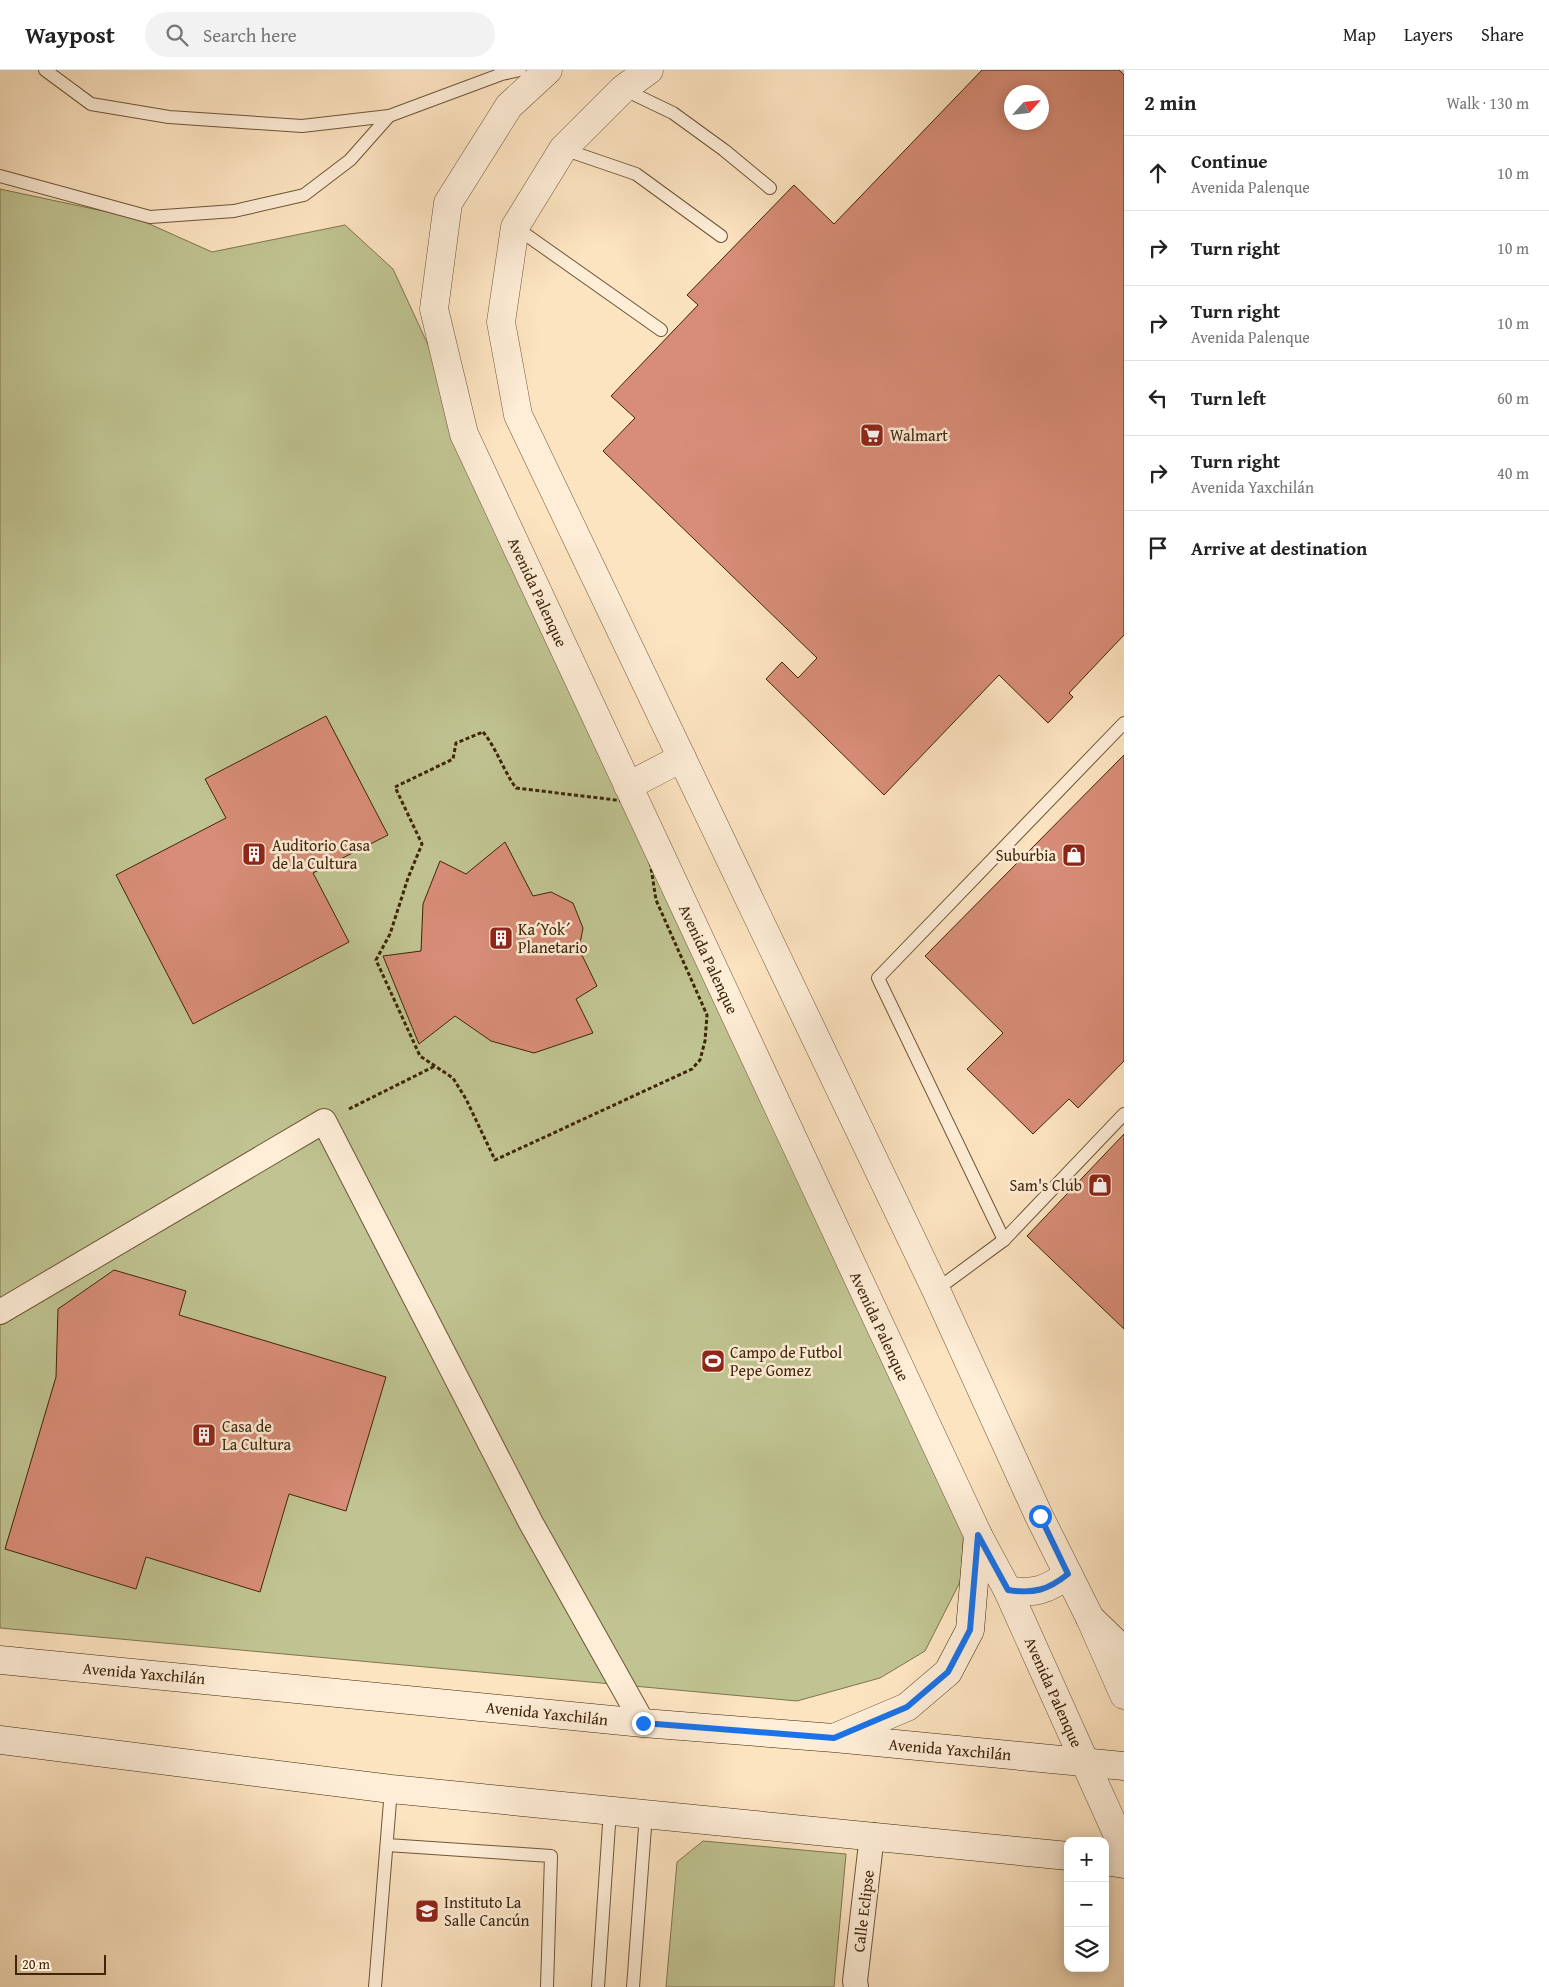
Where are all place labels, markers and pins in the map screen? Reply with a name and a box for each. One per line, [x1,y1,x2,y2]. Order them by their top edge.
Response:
supermarket icon: Walmart [859,422,885,448]
place label: Walmart [890,423,948,447]
place label: Auditorio Casa de la Cultura [272,833,371,875]
building icon: Auditorio Casa de la Cultura [241,841,267,867]
shop icon: Suburbia [1061,842,1087,868]
place label: Suburbia [996,843,1056,867]
place label: Ka´Yok´ Planetario [518,917,588,959]
building icon: Ka´Yok´ Planetario [488,925,514,951]
shop icon: Sam's Club [1087,1172,1113,1198]
place label: Sam's Club [1009,1173,1082,1197]
place label: Campo de Futbol Pepe Gomez [730,1340,843,1382]
sports icon: Campo de Futbol Pepe Gomez [700,1348,726,1374]
place label: Casa de La Cultura [222,1414,291,1456]
building icon: Casa de La Cultura [191,1422,217,1448]
place label: Instituto La Salle Cancún [444,1890,529,1932]
school or university icon: Instituto La Salle Cancún [414,1898,440,1924]

